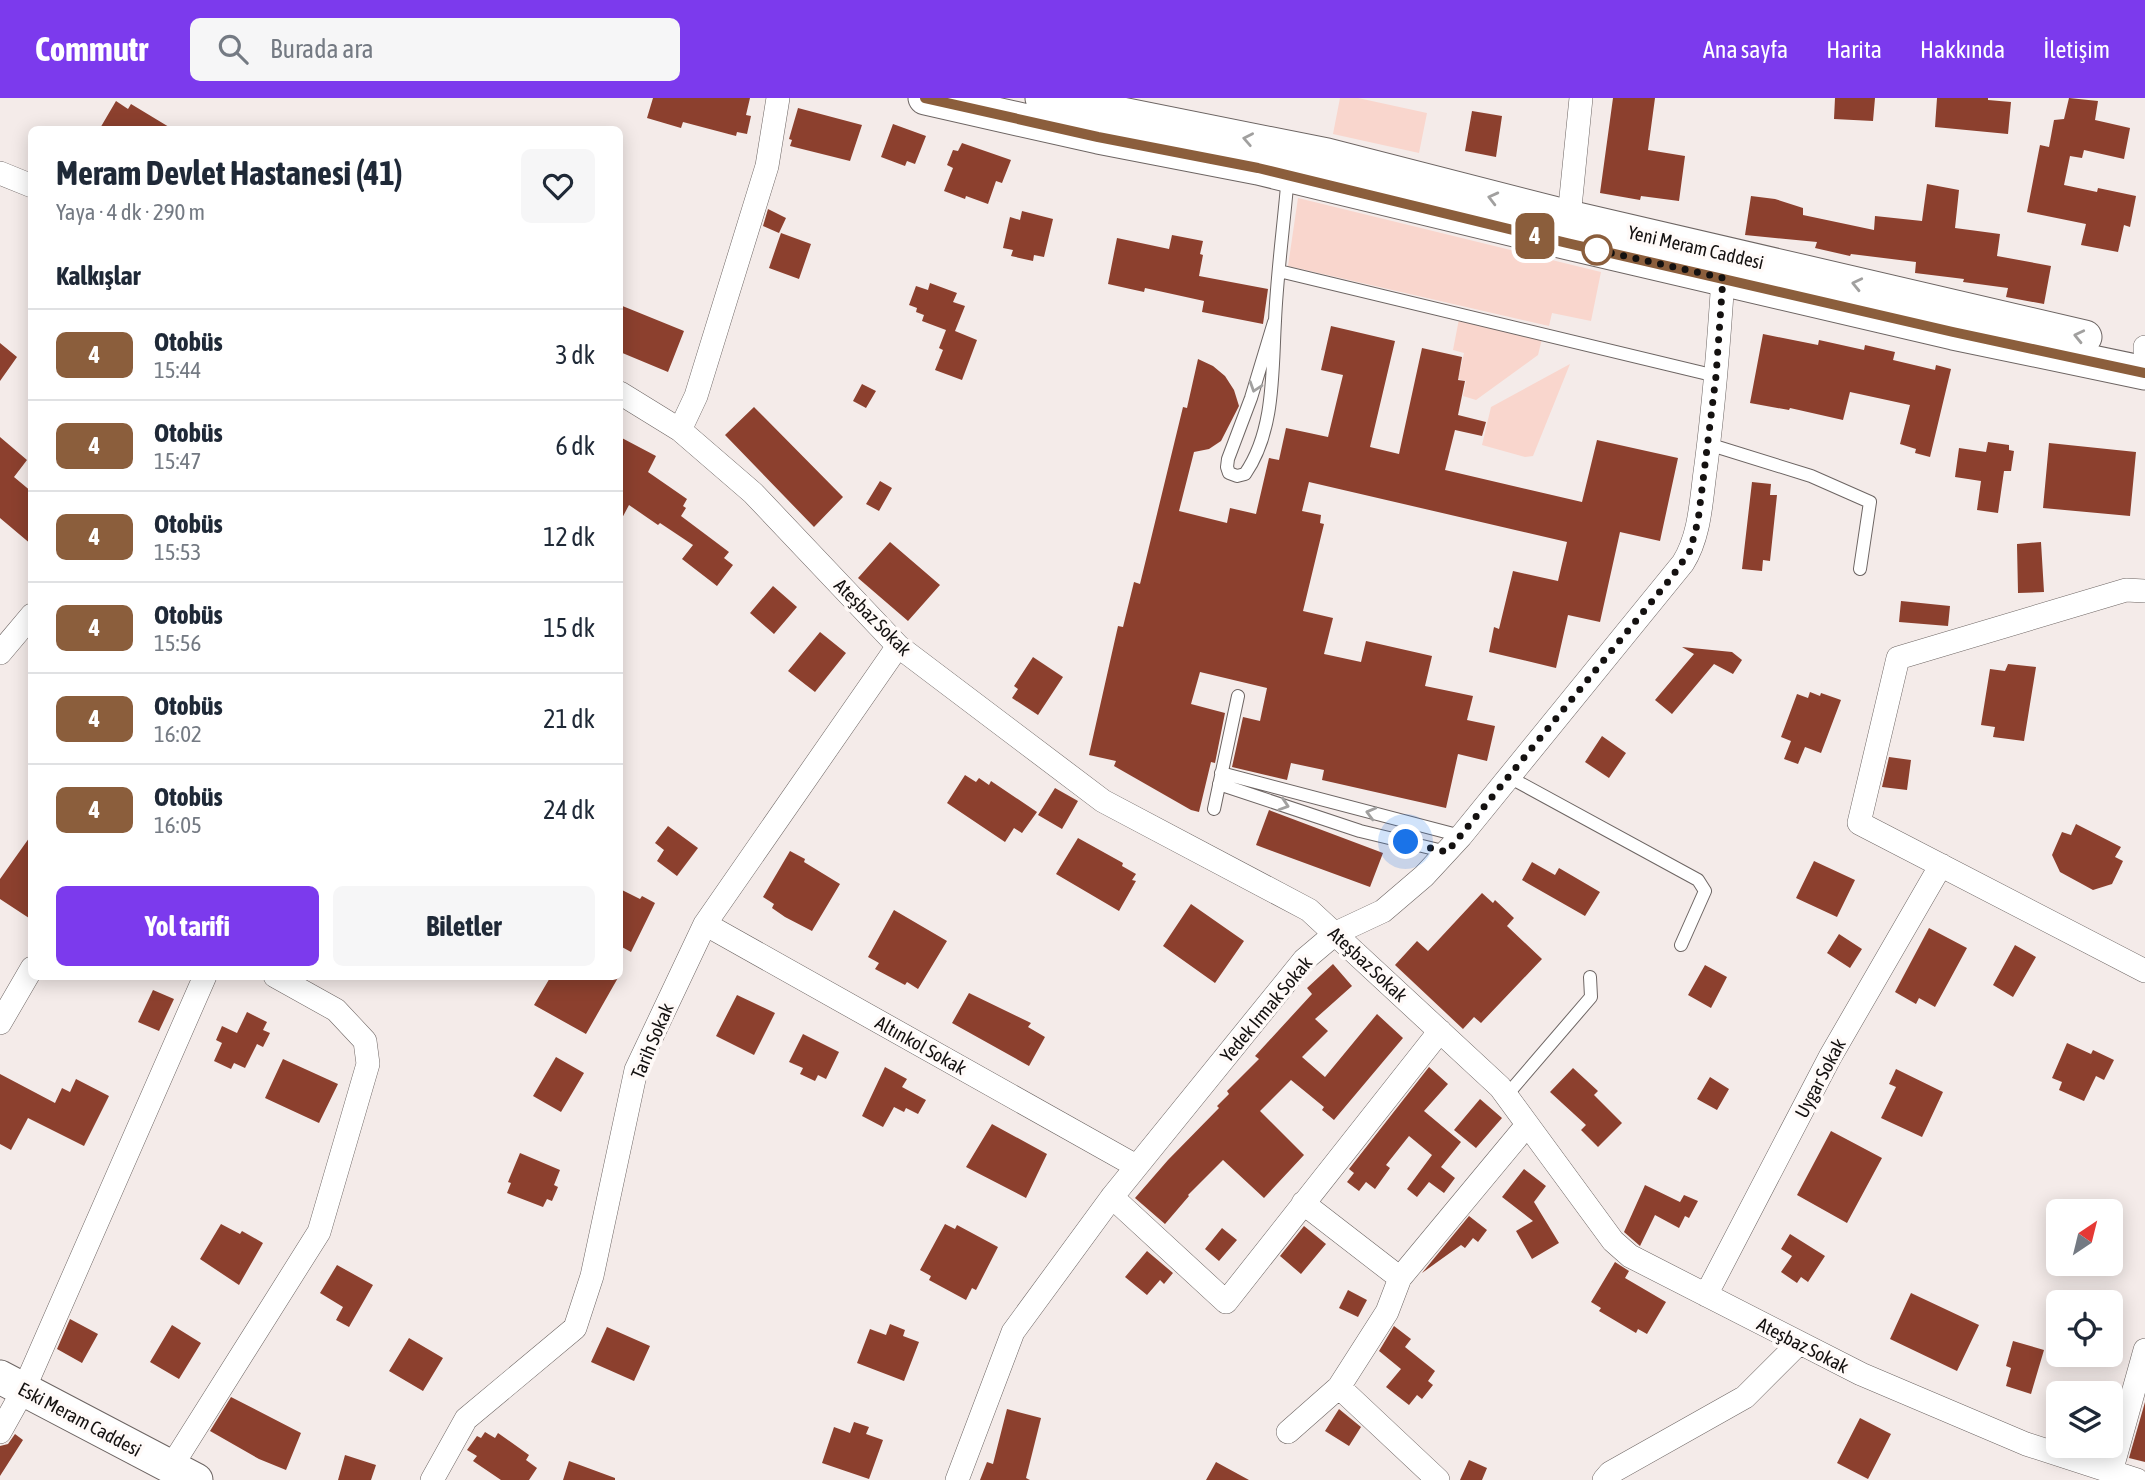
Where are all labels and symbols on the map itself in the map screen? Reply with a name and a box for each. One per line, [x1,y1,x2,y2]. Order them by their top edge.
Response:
one-way arrow [1242,132,1254,147]
one-way arrow [1487,192,1499,206]
line badge: 4 [1512,213,1558,259]
street label: Yeni Meram Caddesi [1626,221,1766,273]
unlabelled marker [1582,235,1612,265]
one-way arrow [1851,278,1863,293]
one-way arrow [2073,330,2085,344]
one-way arrow [1248,381,1263,393]
street label: Ateşbaz Sokak [830,574,916,660]
one-way arrow [1278,797,1290,812]
one-way arrow [1365,806,1377,821]
your location [1388,824,1423,859]
street label: Ateşbaz Sokak [1324,922,1412,1006]
street label: Yedek Irmak Sokak [1216,951,1317,1066]
street label: Tarih Sokak [626,999,678,1082]
street label: Altınkol Sokak [872,1011,971,1079]
street label: Uygar Sokak [1790,1034,1850,1121]
north arrow [2046,1199,2123,1276]
street label: Ateşbaz Sokak [1754,1313,1853,1378]
street label: Eski Meram Caddesi [15,1377,145,1461]

